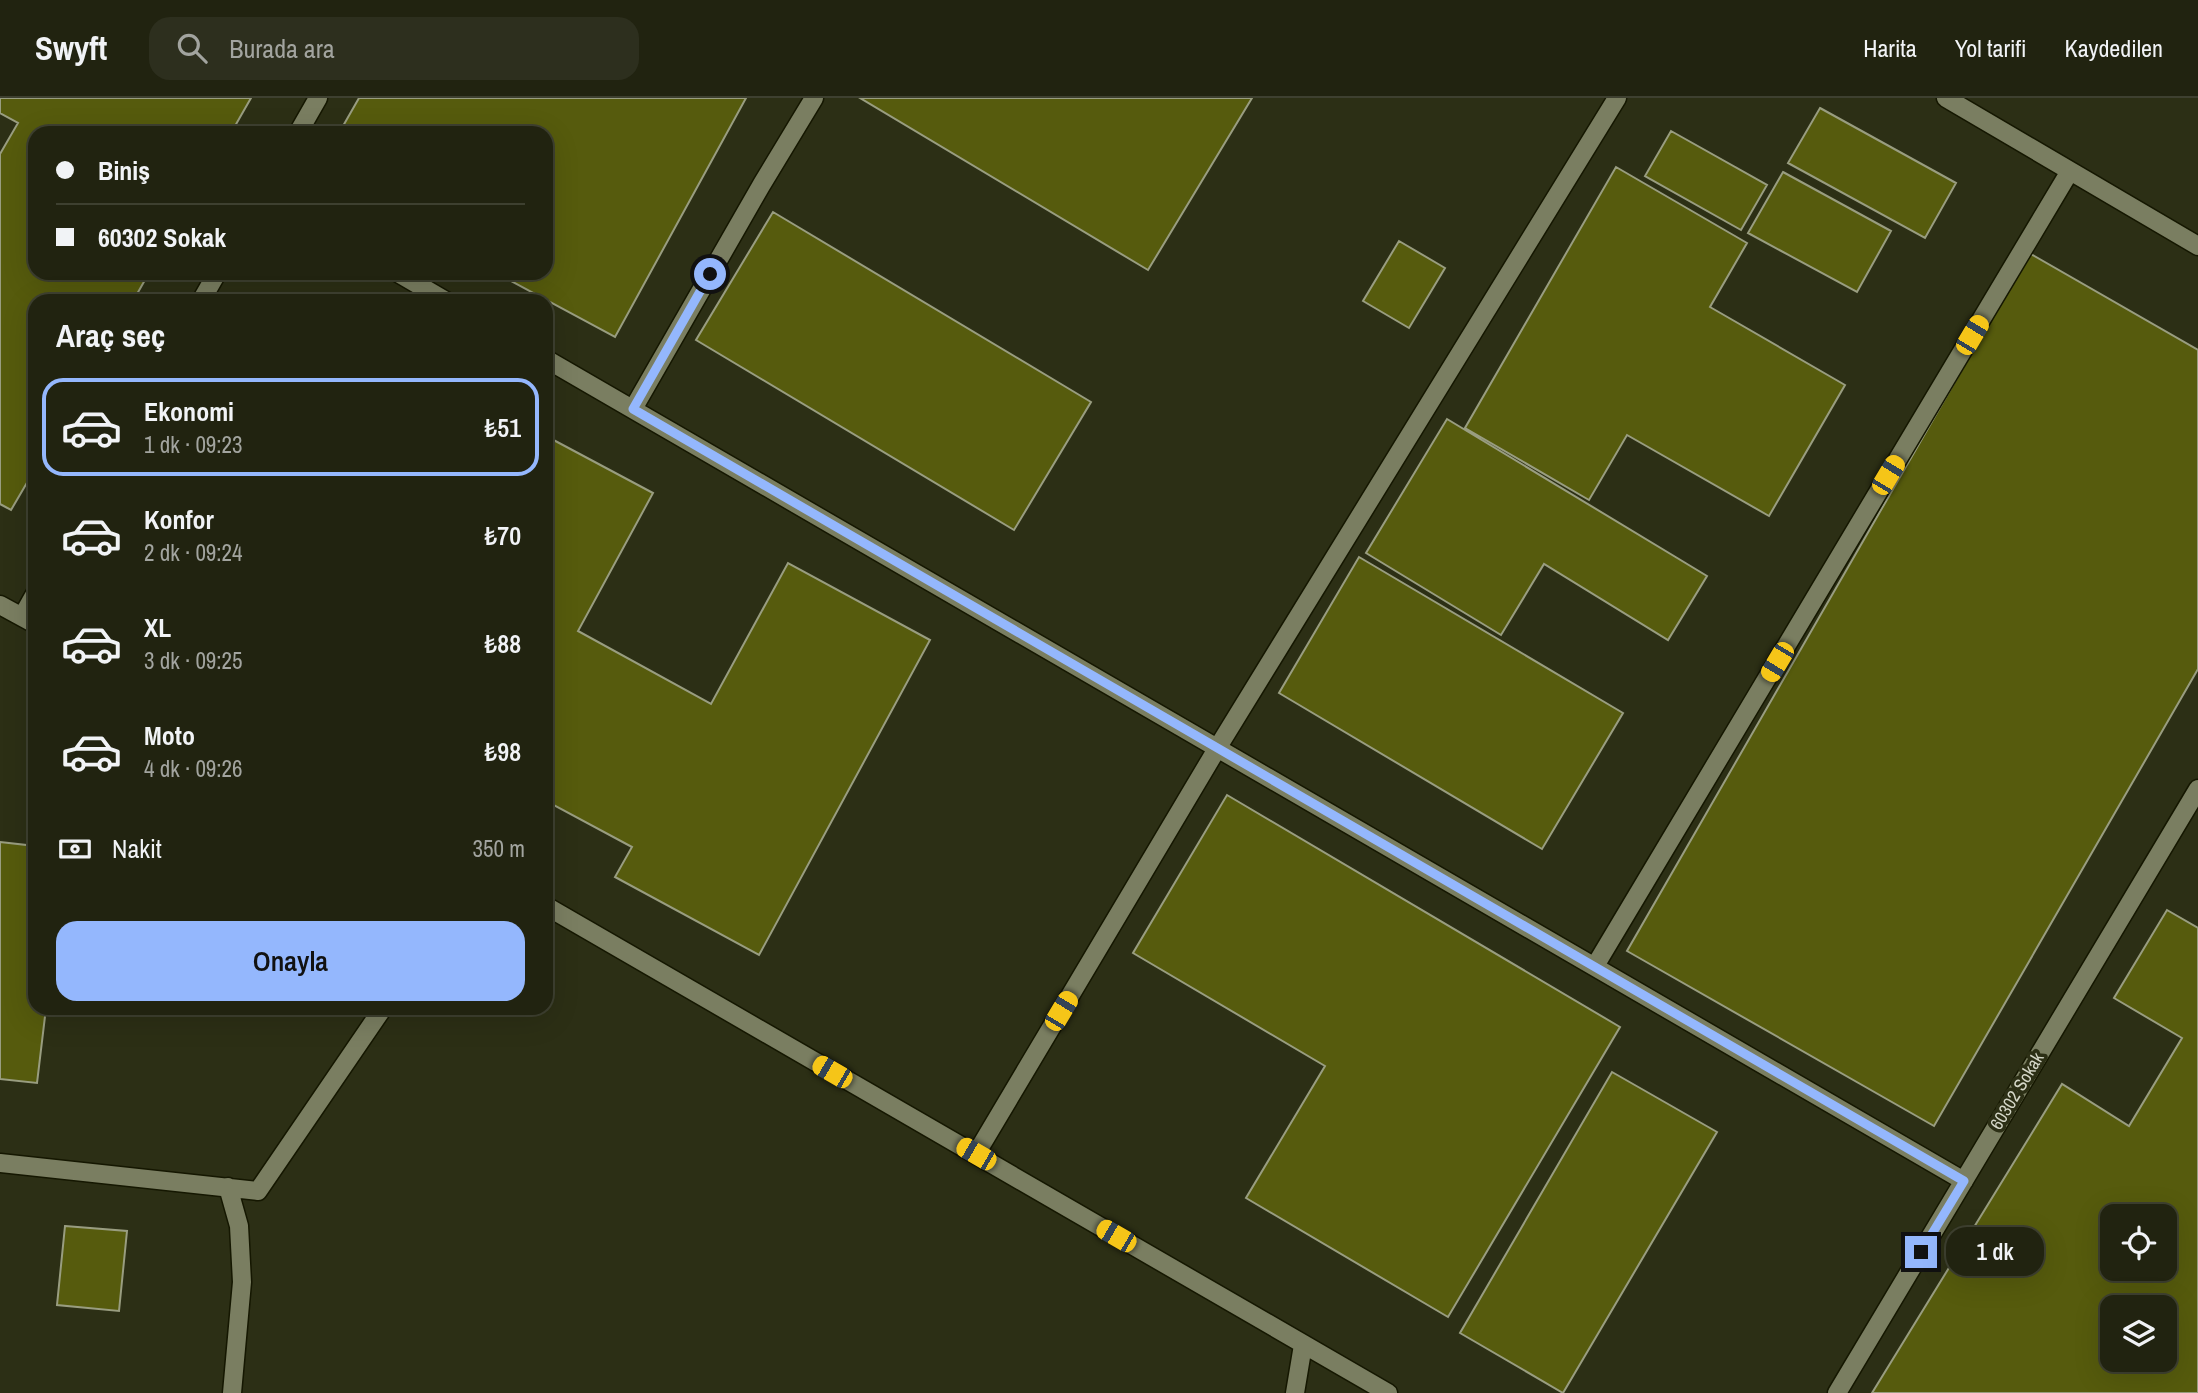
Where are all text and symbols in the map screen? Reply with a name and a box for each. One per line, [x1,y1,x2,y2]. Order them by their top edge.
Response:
search box [149,17,639,80]
text: Swyft [35,26,107,70]
icon: search [173,29,211,67]
text: Burada ara [229,31,335,66]
text: Harita [1863,32,1917,64]
text: Yol tarifi [1955,32,2027,64]
text: Kaydedilen [2065,32,2163,64]
text: Biniş [98,153,150,188]
text: 60302 Sokak [98,220,226,255]
route start [694,258,726,290]
car [1953,312,1992,358]
text: Araç seç [56,314,165,357]
text: Ekonomi [144,394,234,429]
icon: car [60,396,123,459]
text: ₺51 [485,410,521,445]
text: 1 dk · 09:23 [144,429,243,460]
car [1869,452,1908,498]
text: Konfor [144,502,214,537]
icon: car [60,504,123,567]
text: ₺70 [485,518,521,553]
text: 2 dk · 09:24 [144,537,243,568]
text: XL [144,610,171,645]
icon: car [60,612,123,675]
text: ₺88 [485,626,521,661]
car [1758,639,1797,685]
text: 3 dk · 09:25 [144,645,243,676]
text: Moto [144,718,195,753]
icon: car [60,720,123,783]
text: ₺98 [485,734,521,769]
text: 4 dk · 09:26 [144,753,243,784]
icon: cash [56,830,94,868]
text: Nakit [112,831,162,866]
text: 350 m [473,833,525,864]
button: Onayla [56,921,525,1001]
car [1042,988,1081,1034]
street label: 60302 Sokak [1984,1047,2050,1134]
car [809,1052,856,1092]
car [953,1134,1000,1174]
map controls [2100,1204,2177,1372]
button: locate [2100,1204,2177,1281]
car [1093,1216,1140,1256]
callout: 1 dk [1946,1228,2044,1276]
route end [1905,1236,1937,1268]
text: 1 dk [1976,1236,2014,1267]
button: layers [2100,1295,2177,1372]

